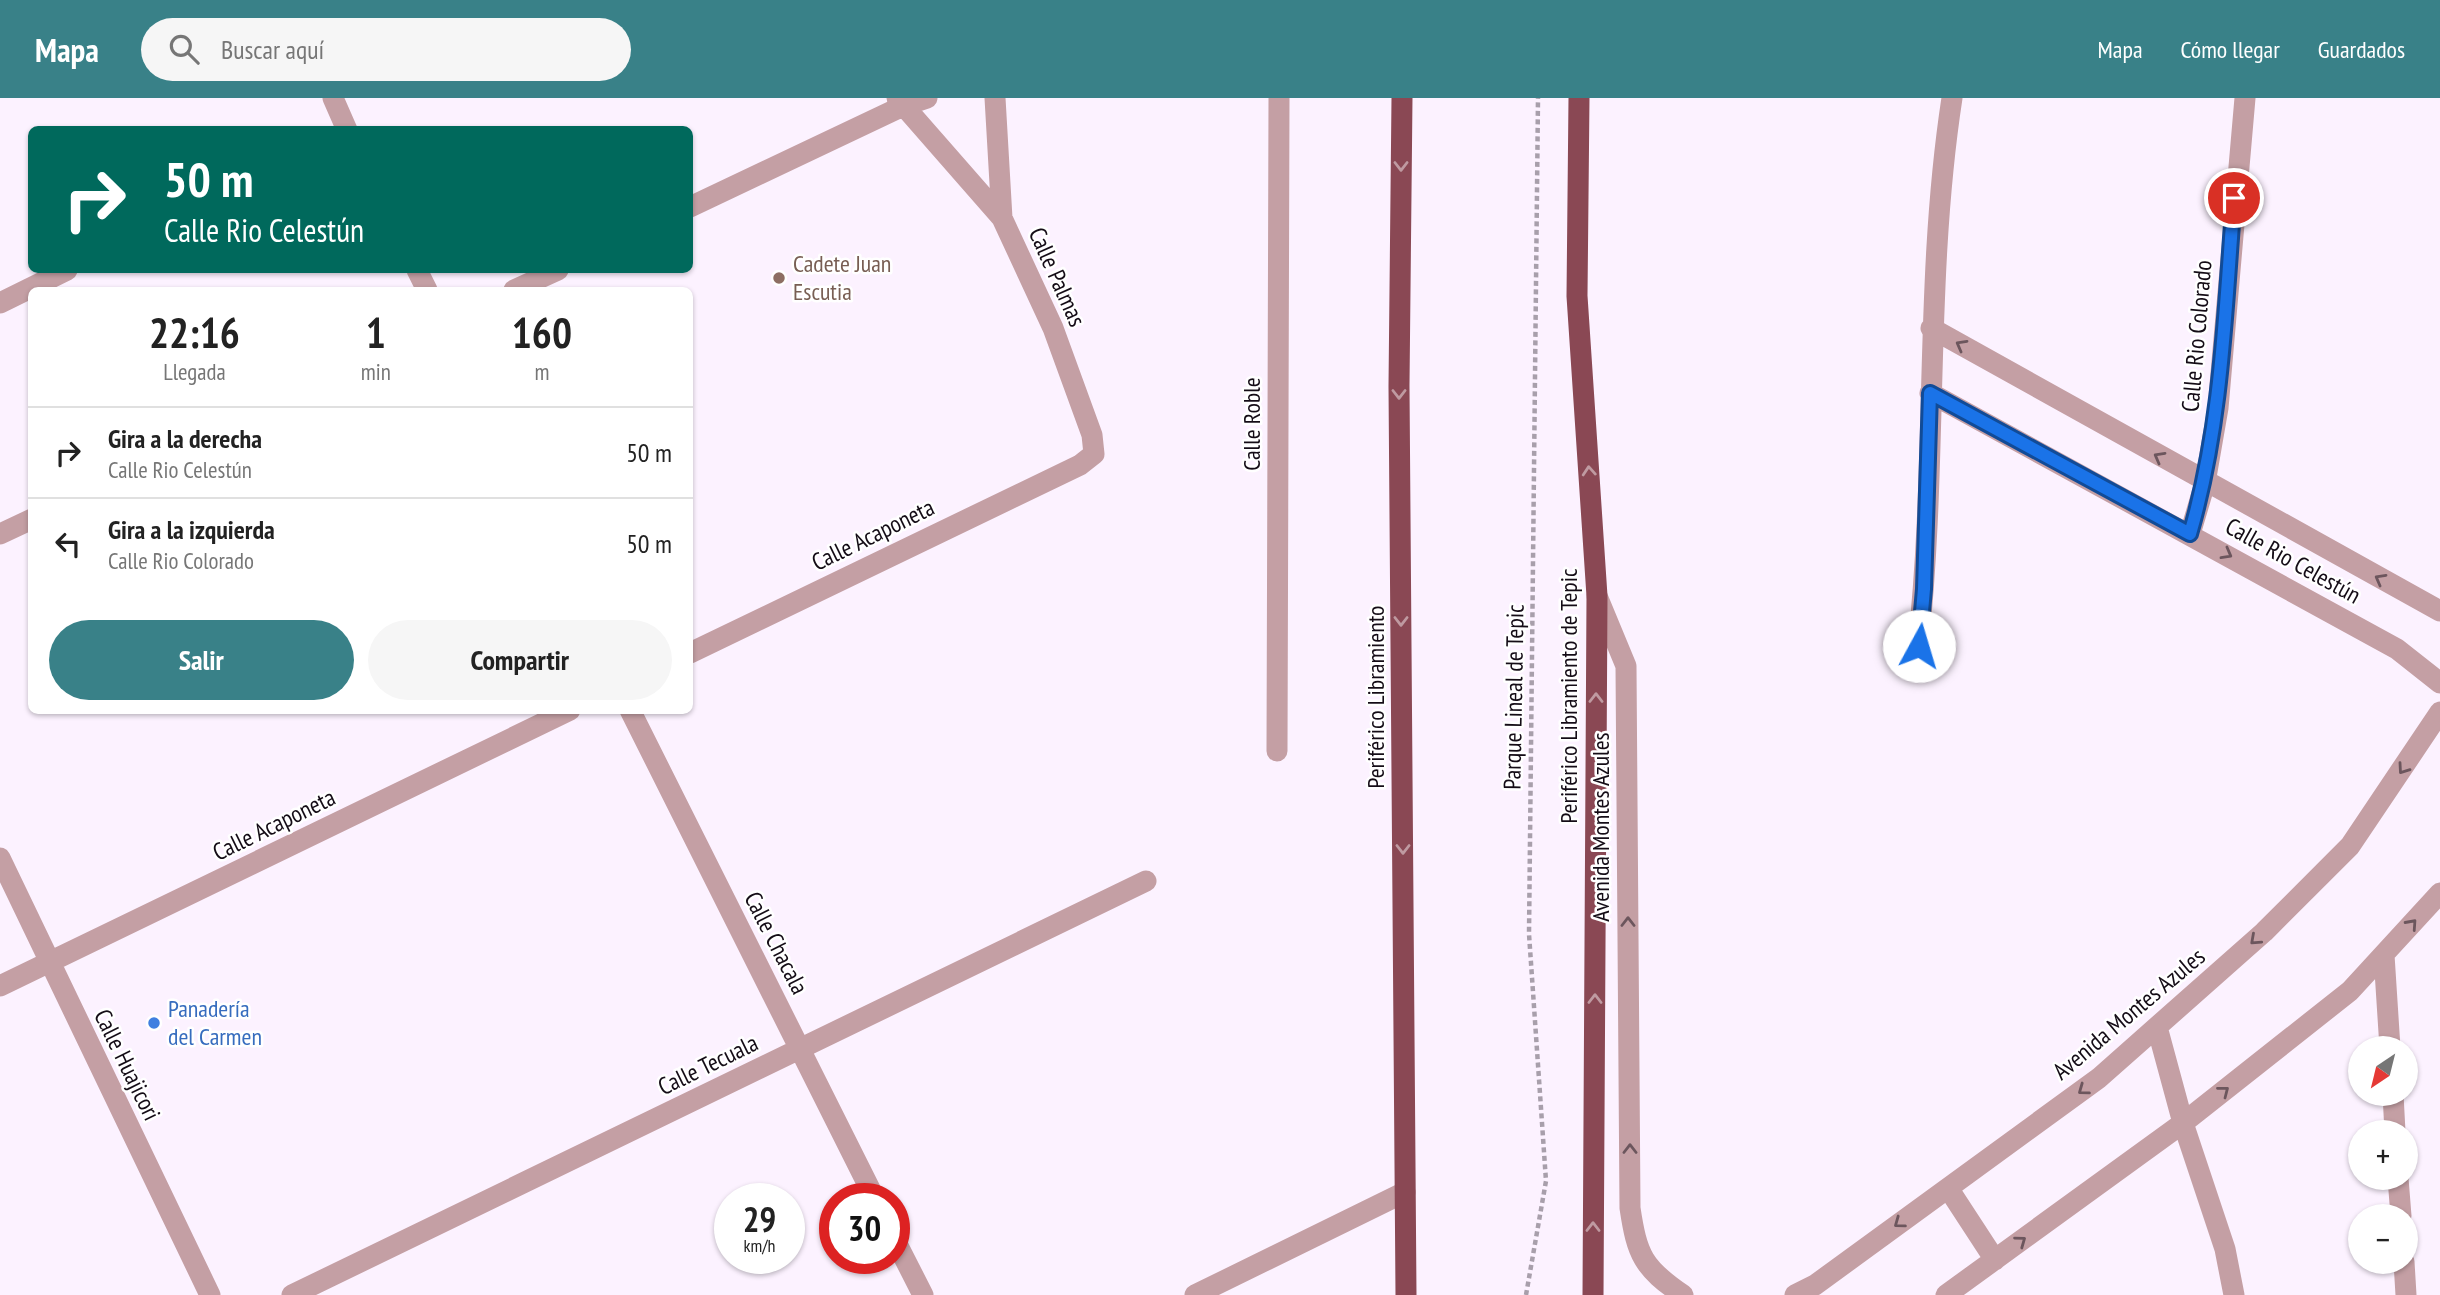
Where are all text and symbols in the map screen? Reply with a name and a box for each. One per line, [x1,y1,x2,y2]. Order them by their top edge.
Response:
search box [141,18,631,81]
text: Mapa [35,28,99,71]
icon: search [165,30,203,68]
text: Buscar aquí [221,33,324,66]
text: Mapa [2098,34,2143,65]
text: Cómo llegar [2181,34,2280,65]
text: Guardados [2318,34,2405,65]
text: 50 m [164,147,253,211]
icon: right [49,154,140,245]
one-way arrow [1393,161,1409,172]
pin [2204,168,2264,228]
icon: arrive [2215,179,2253,217]
text: Calle Rio Celestún [164,209,364,251]
street label: Calle Palmas [1022,222,1093,331]
place label: Cadete Juan Escutia [793,248,891,307]
street label: Calle Rio Colorado [2174,259,2219,413]
marker: Cadete Juan Escutia [771,270,787,286]
text: 22:16 [149,305,240,360]
text: 1 [366,305,386,360]
text: 160 [512,305,572,360]
one-way arrow [1956,340,1969,353]
text: Llegada [163,357,226,386]
text: min [361,357,391,386]
text: m [534,357,549,386]
street label: Calle Roble [1236,377,1267,471]
one-way arrow [1392,388,1407,399]
text: Gira a la derecha [108,422,262,455]
icon: right [49,434,87,472]
text: 50 m [626,436,672,469]
one-way arrow [2154,452,2167,465]
text: Calle Rio Celestún [108,455,252,484]
one-way arrow [1581,465,1596,476]
street label: Calle Acaponeta [806,492,939,578]
street label: Calle Rio Celestún [2220,511,2366,610]
text: Gira a la izquierda [108,513,275,546]
icon: left [49,525,87,563]
text: 50 m [626,527,672,560]
text: Calle Rio Colorado [108,546,254,575]
one-way arrow [2220,546,2232,559]
street label: Periférico Libramiento de Tepic [1553,568,1584,824]
one-way arrow [2375,574,2387,587]
street label: Parque Lineal de Tepic [1496,604,1531,790]
street label: Periférico Libramiento [1360,606,1391,788]
position arrow [1882,609,1956,683]
one-way arrow [1393,616,1409,627]
button: Salir [49,620,354,700]
button: Compartir [368,620,672,700]
one-way arrow [1588,693,1604,703]
street label: Avenida Montes Azules [1585,732,1616,922]
one-way arrow [2399,761,2411,774]
street label: Calle Acaponeta [207,782,340,868]
one-way arrow [1395,844,1411,854]
street label: Calle Chacala [737,886,815,999]
one-way arrow [1620,916,1636,927]
one-way arrow [2403,919,2416,932]
one-way arrow [2250,932,2263,944]
street label: Avenida Montes Azules [2046,941,2211,1086]
place label: Panadería del Carmen [168,993,262,1052]
one-way arrow [1587,994,1602,1005]
street label: Calle Huajicori [87,1004,168,1126]
marker: Panadería del Carmen [146,1015,162,1031]
street label: Calle Tecuala [653,1027,763,1102]
north arrow [2348,1036,2418,1106]
map controls [2348,1036,2418,1274]
one-way arrow [2078,1081,2091,1094]
one-way arrow [2216,1086,2228,1099]
button: + [2348,1120,2418,1190]
one-way arrow [1622,1144,1638,1154]
speed limit sign: 30 [819,1183,910,1274]
text: 29 [743,1196,776,1242]
button: − [2348,1204,2418,1274]
one-way arrow [1895,1215,1907,1228]
one-way arrow [1585,1221,1601,1232]
text: km/h [744,1234,775,1257]
one-way arrow [2013,1236,2026,1249]

